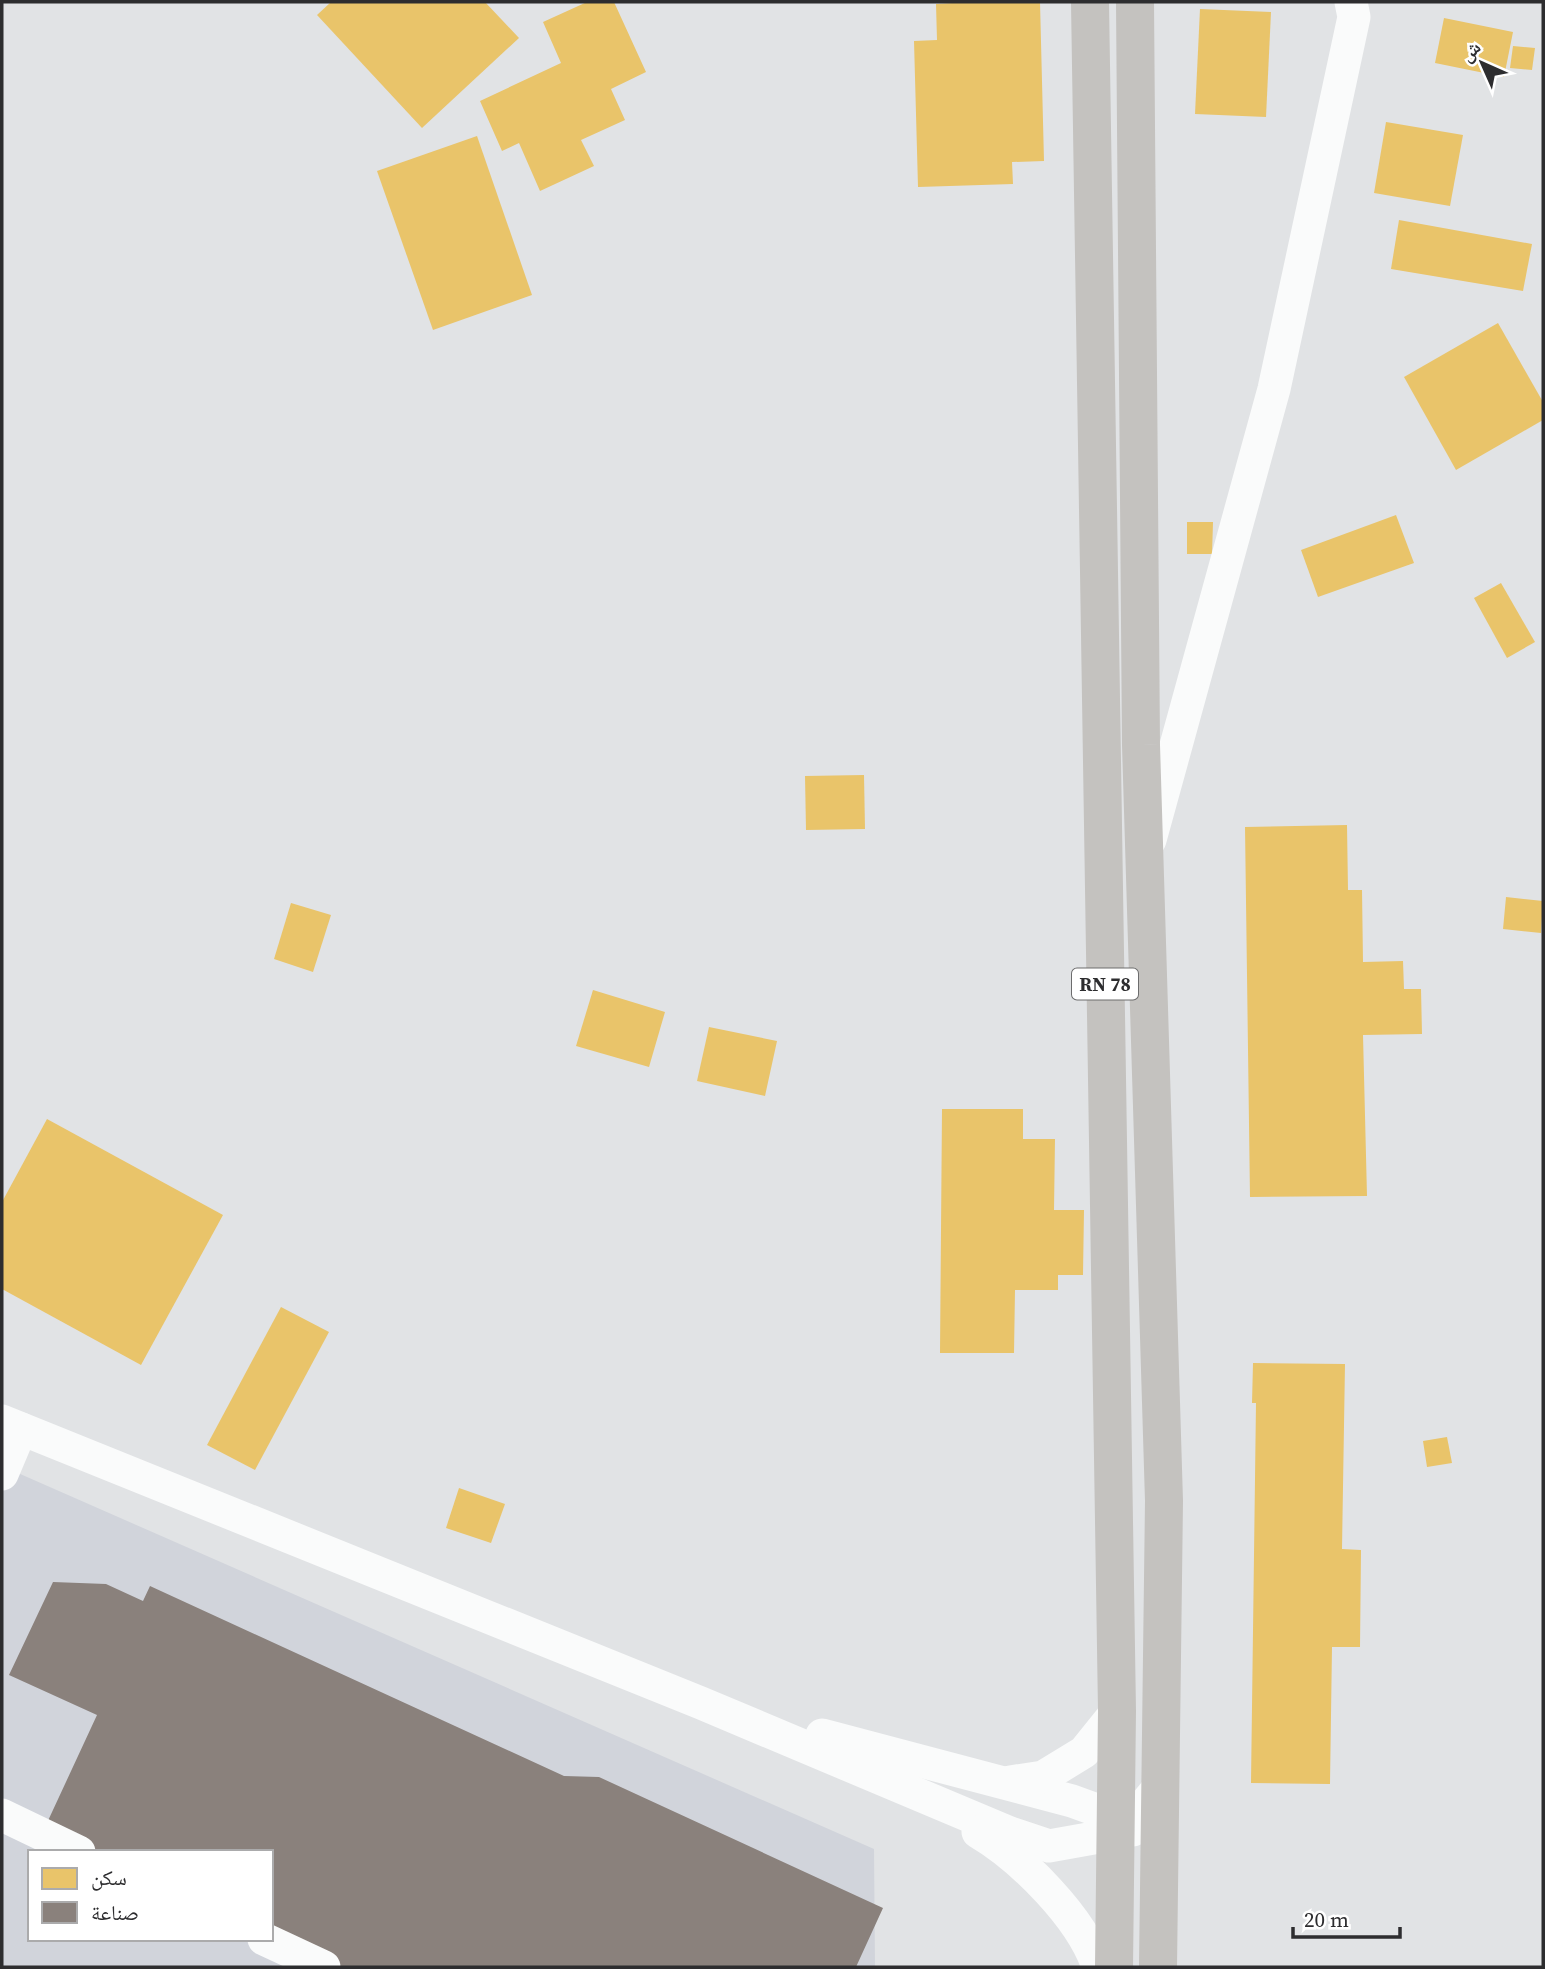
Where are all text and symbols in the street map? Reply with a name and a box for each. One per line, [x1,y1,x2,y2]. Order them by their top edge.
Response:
north arrow [1447,28,1517,98]
text: ش [1454,35,1486,67]
road number: RN 78 [1072,968,1138,1000]
legend [28,1850,273,1941]
text: سكن [91,1863,127,1892]
scale bar [1293,1896,1400,1940]
text: صناعة [91,1898,139,1927]
text: 20 m [1304,1905,1349,1934]

